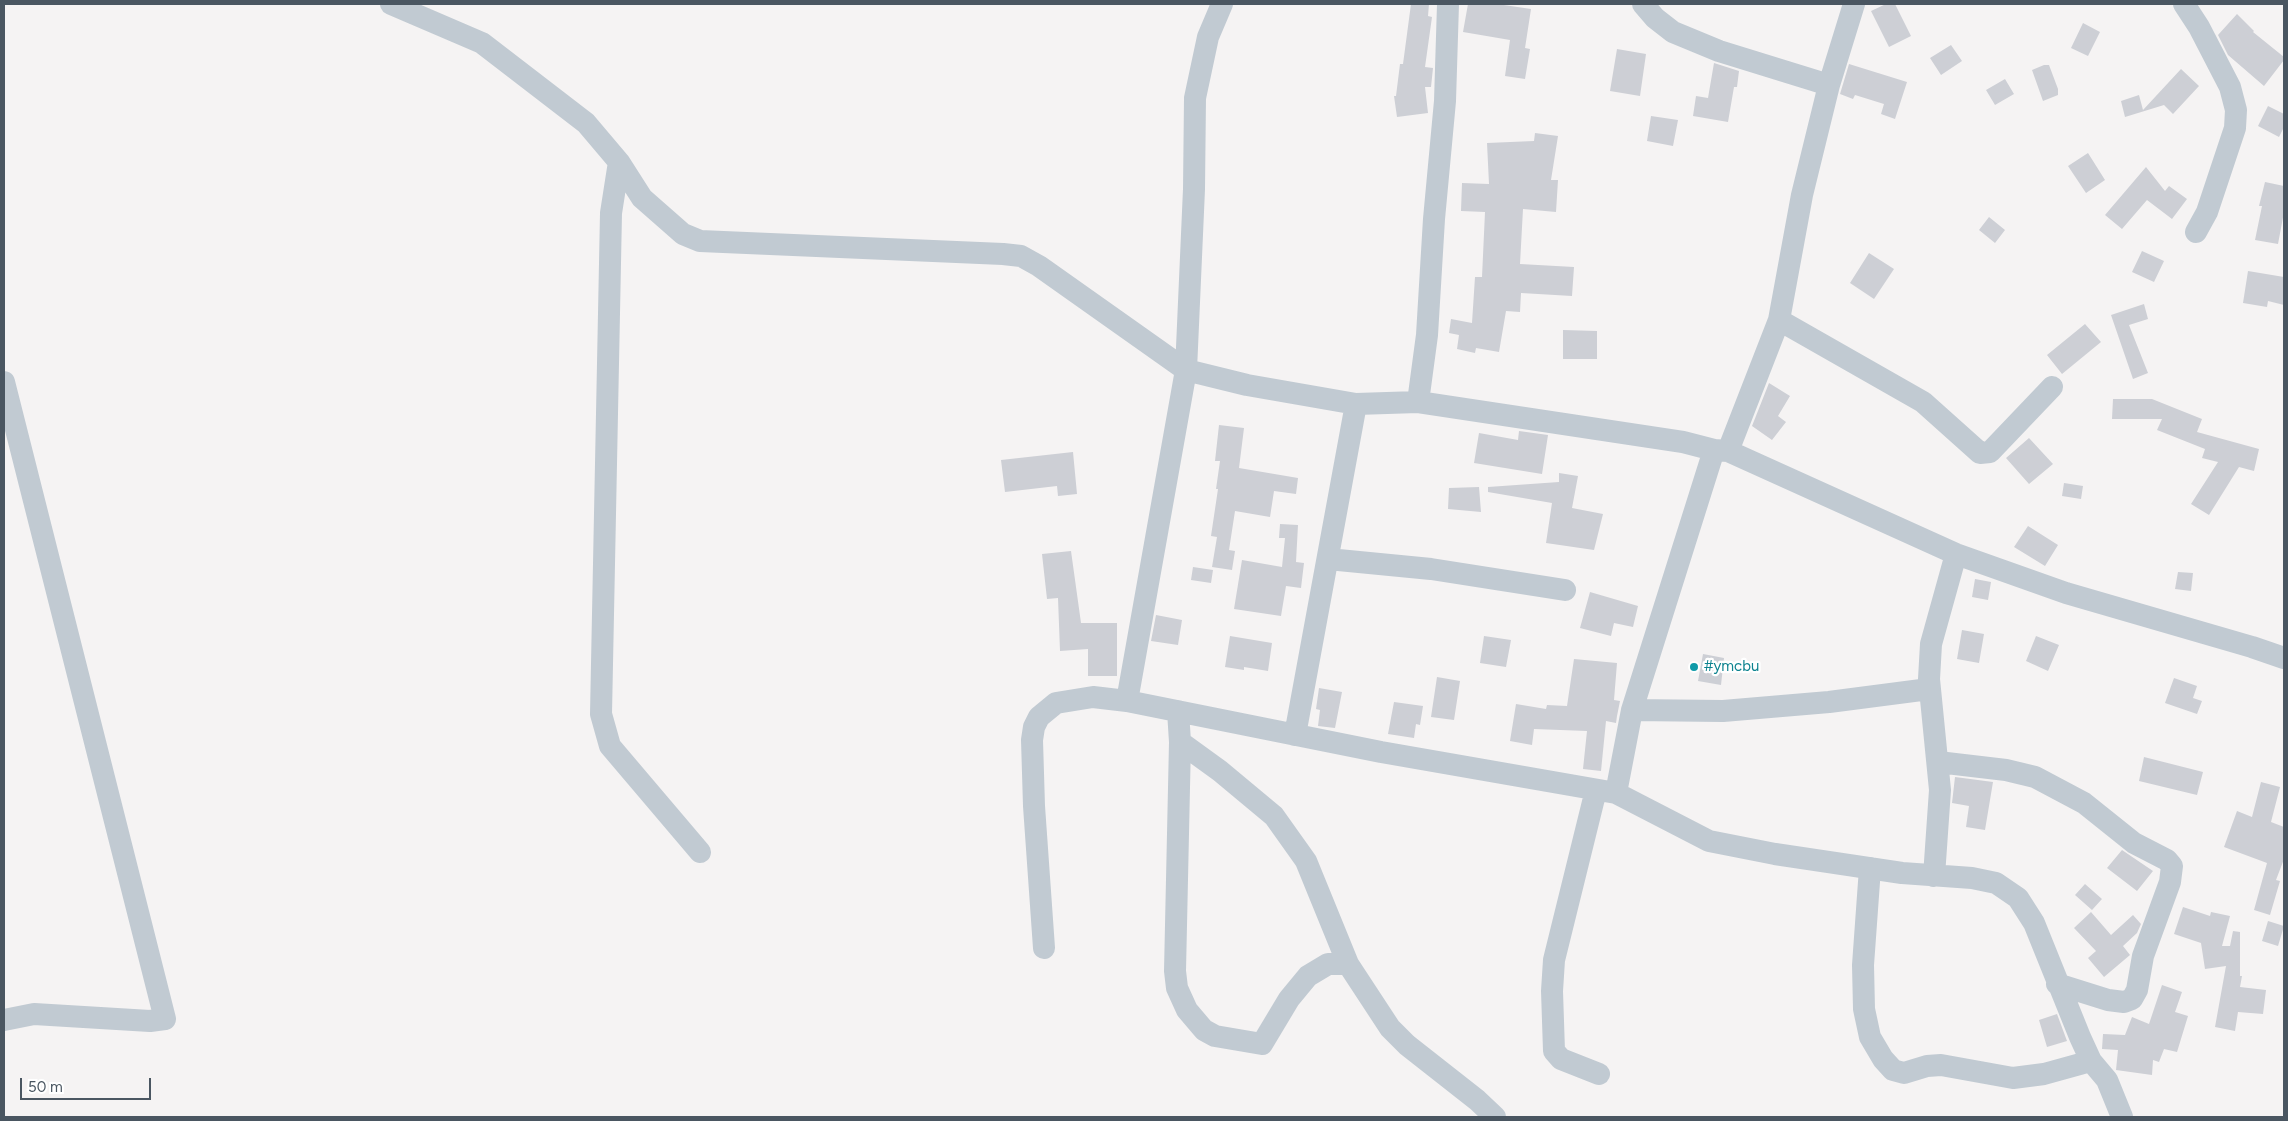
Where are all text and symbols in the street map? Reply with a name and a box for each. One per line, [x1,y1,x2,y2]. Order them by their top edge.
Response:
place label: #ymcbu [1704,658,1759,676]
marker: #ymcbu [1688,661,1700,673]
scale bar [22,1068,154,1100]
text: 50 m [28,1078,63,1096]

